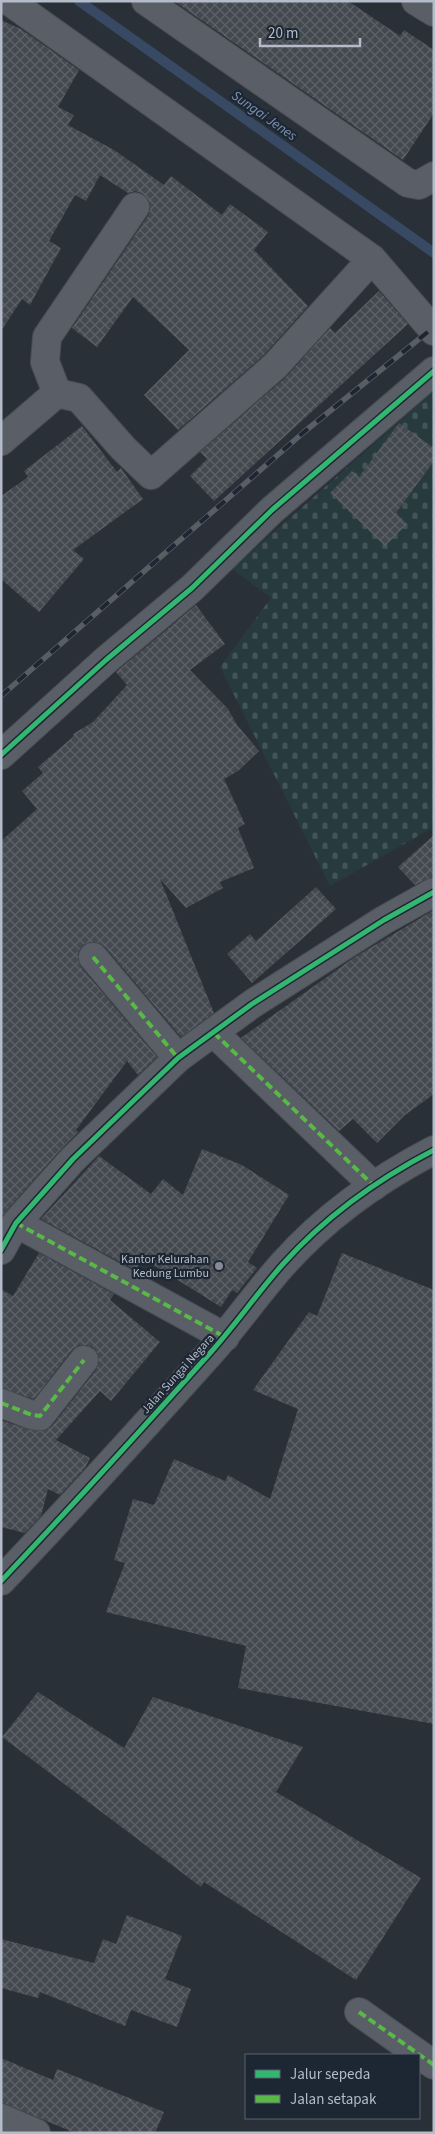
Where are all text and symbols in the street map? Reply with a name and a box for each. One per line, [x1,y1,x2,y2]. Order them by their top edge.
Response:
scale bar [260,15,360,47]
text: 20 m [268,23,298,44]
water label: Sungai Jenes [227,86,301,146]
place label: Kantor Kelurahan Kedung Lumbu [121,1251,209,1282]
marker: Kantor Kelurahan Kedung Lumbu [213,1260,225,1272]
street label: Jalan Sungai Negara [138,1330,218,1418]
legend [245,2054,420,2119]
text: Jalur sepeda [290,2064,370,2085]
text: Jalan setapak [290,2089,377,2110]

